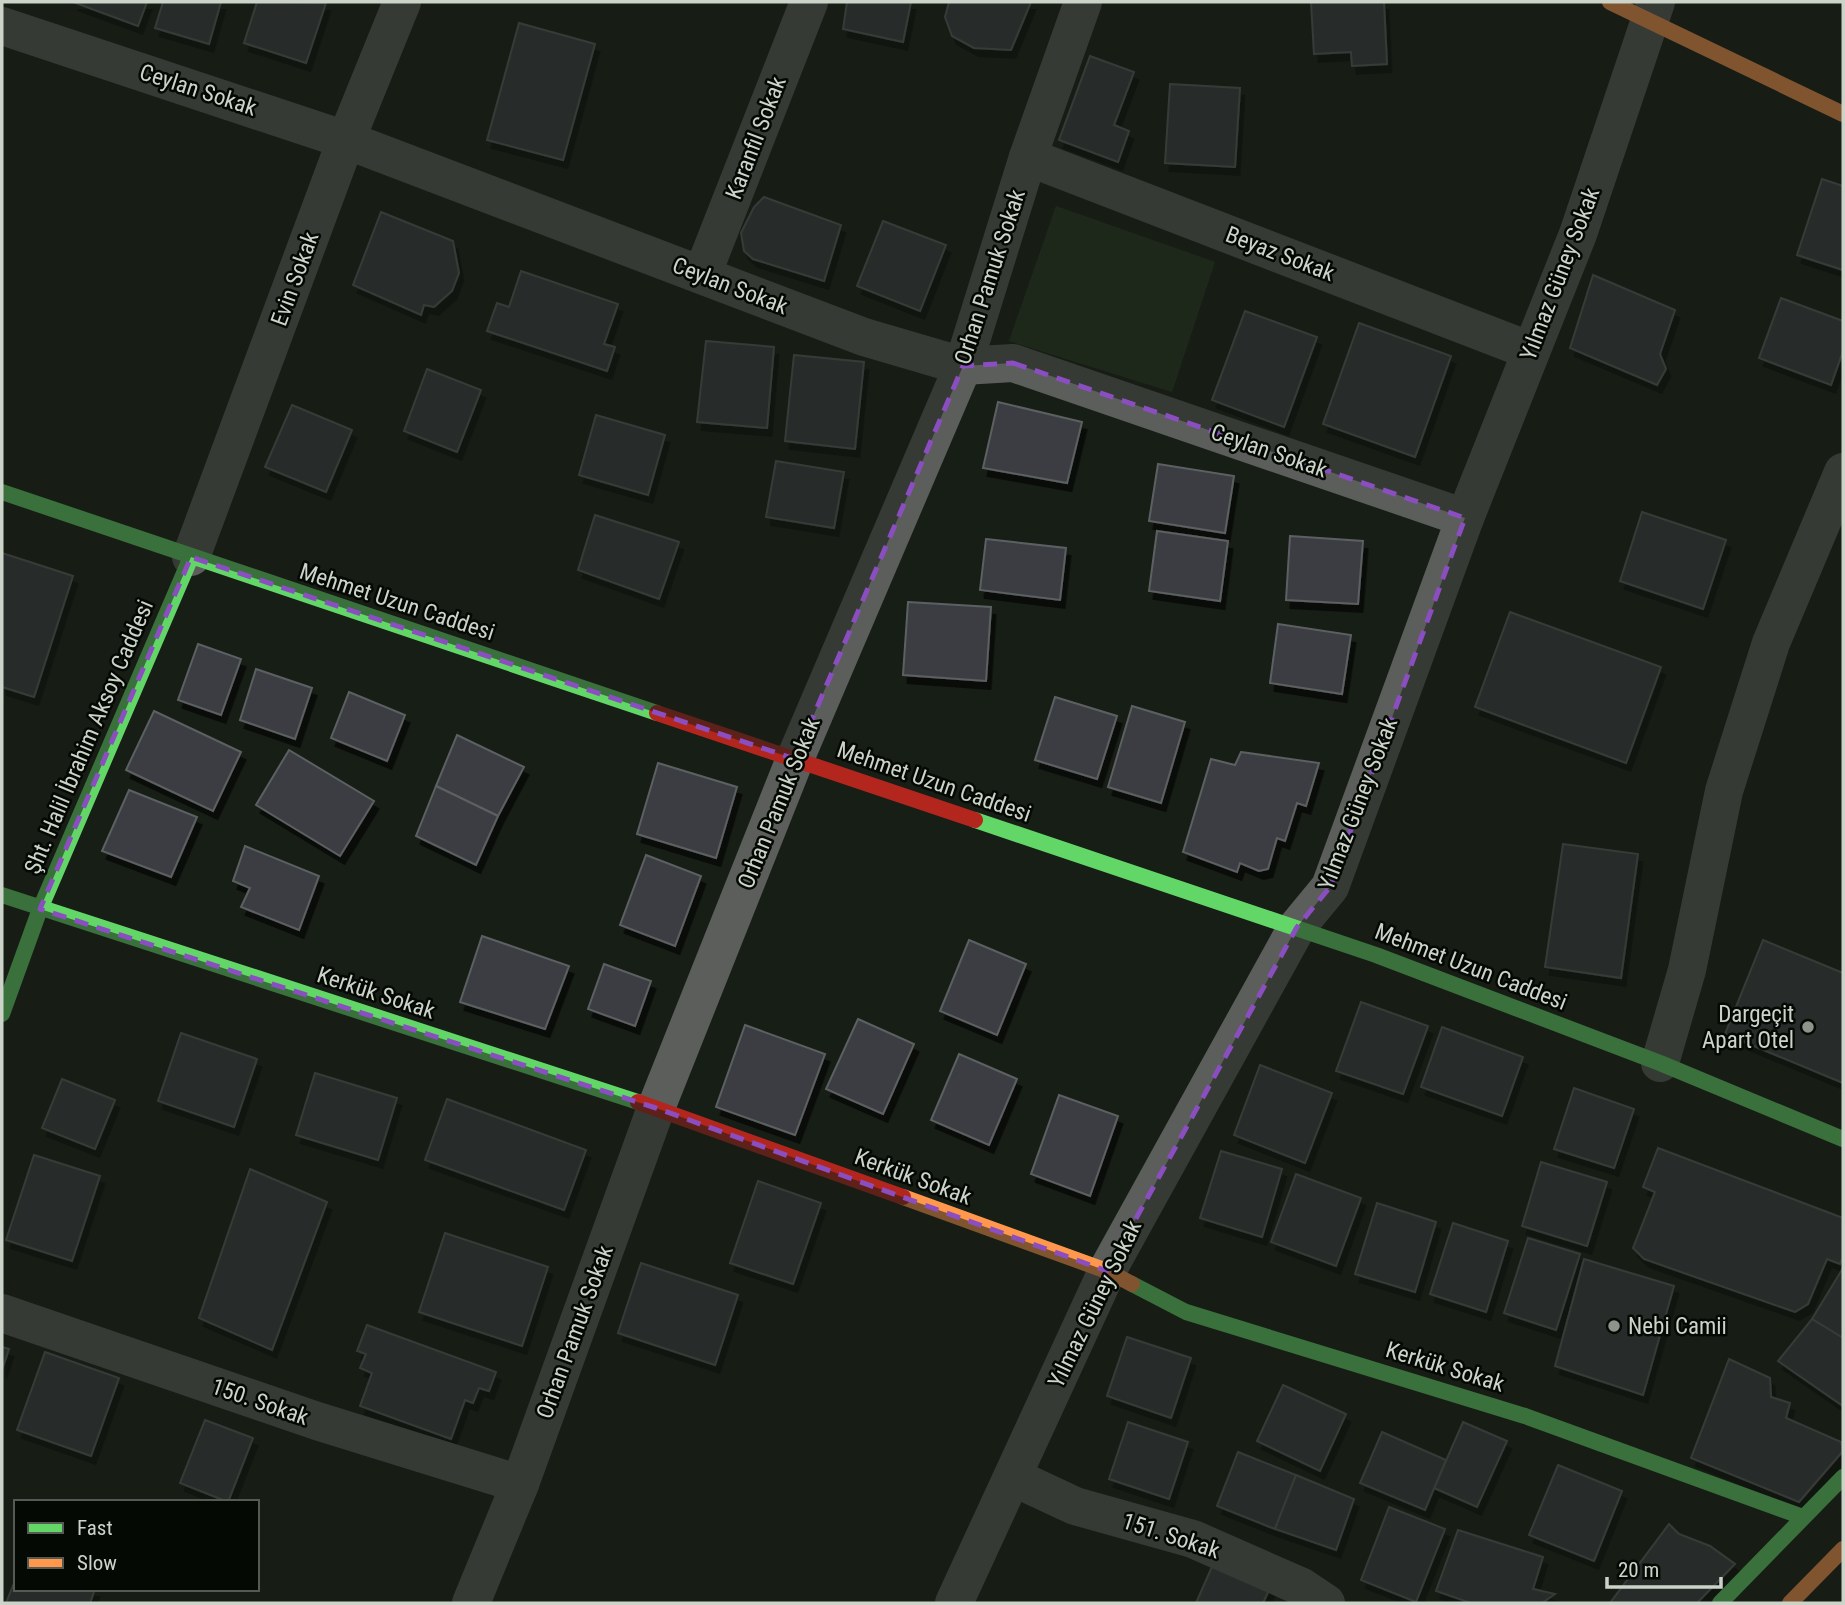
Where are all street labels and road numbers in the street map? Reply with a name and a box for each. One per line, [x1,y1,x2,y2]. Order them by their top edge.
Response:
street label: Ceylan Sokak [136,58,260,122]
street label: Karanfil Sokak [720,72,792,203]
street label: Yılmaz Güney Sokak [1515,183,1606,364]
street label: Orhan Pamuk Sokak [949,186,1031,368]
street label: Beyaz Sokak [1222,221,1339,287]
street label: Evin Sokak [266,228,325,330]
street label: Ceylan Sokak [669,252,792,321]
street label: Ceylan Sokak [1207,419,1331,484]
street label: Mehmet Uzun Caddesi [296,558,498,646]
street label: Şht. Halil İbrahim Aksoy Caddesi [19,596,159,878]
street label: Orhan Pamuk Sokak [732,713,826,893]
street label: Yılmaz Güney Sokak [1313,713,1404,894]
street label: Mehmet Uzun Caddesi [833,736,1035,828]
street label: Mehmet Uzun Caddesi [1371,918,1571,1016]
street label: Kerkük Sokak [314,961,439,1025]
street label: Kerkük Sokak [851,1143,976,1211]
street label: Yılmaz Güney Sokak [1043,1215,1148,1392]
street label: Orhan Pamuk Sokak [531,1241,619,1422]
street label: Kerkük Sokak [1383,1336,1508,1398]
street label: 150. Sokak [208,1373,313,1431]
street label: 151. Sokak [1119,1508,1224,1565]

